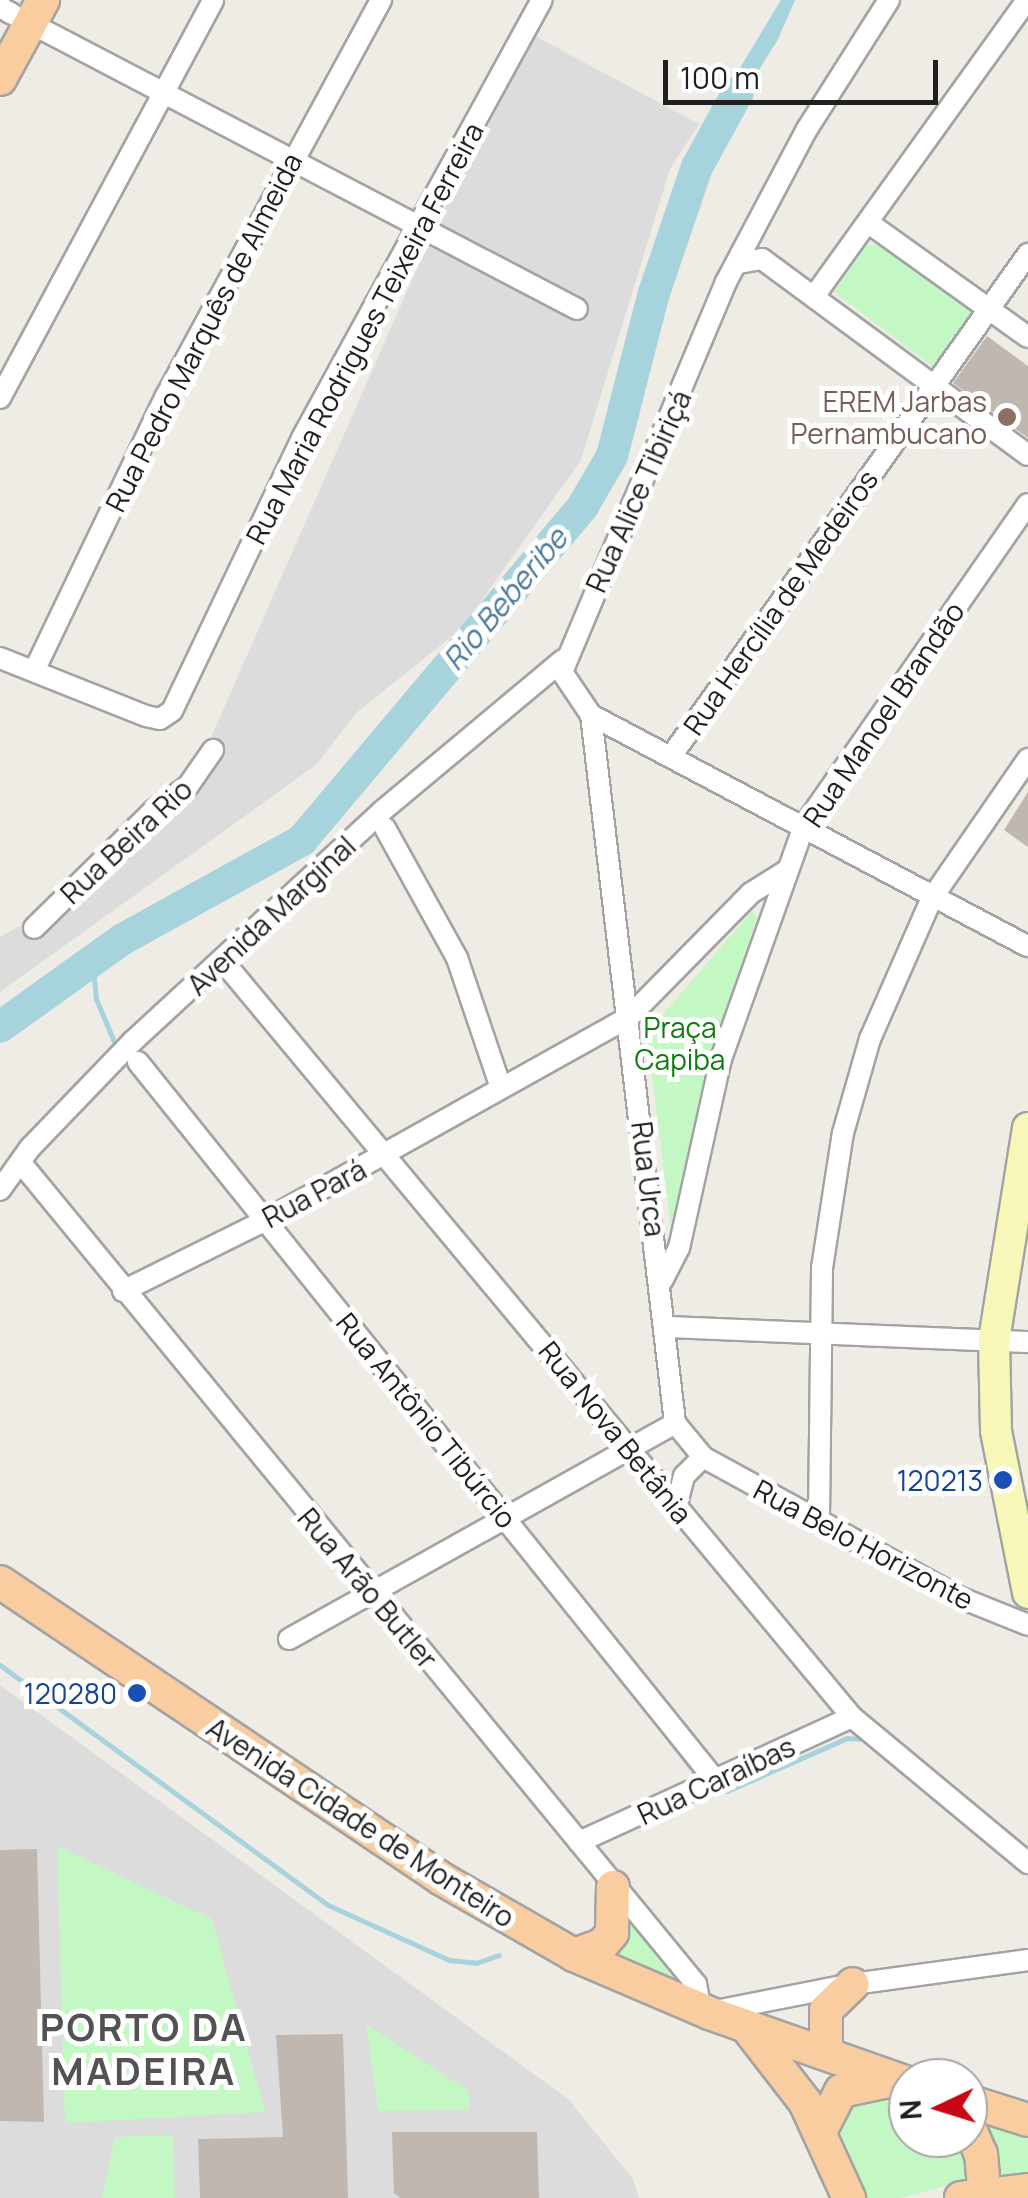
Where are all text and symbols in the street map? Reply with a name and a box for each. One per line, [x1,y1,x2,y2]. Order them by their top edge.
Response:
scale bar [668,40,943,102]
text: 100 m [680,57,760,98]
street label: Rua Maria Rodrigues Teixeira Ferreira [238,116,490,550]
street label: Rua Pedro Marquês de Almeida [98,147,308,517]
place label: EREM Jarbas Pernambucano [791,384,987,450]
street label: Rua Alice Tibiriçá [578,385,698,597]
marker: EREM Jarbas Pernambucano [996,406,1018,428]
street label: Rua Hercília de Medeiros [676,463,884,741]
water label: Rio Beberibe [435,521,575,677]
street label: Rua Manoel Brandão [795,595,971,833]
street label: Rua Beira Rio [53,772,199,910]
street label: Avenida Marginal [180,829,362,1001]
park label: Praça Capiba [635,1010,725,1076]
street label: Rua Urca [625,1119,673,1239]
street label: Rua Pará [257,1152,371,1234]
street label: Rua Antônio Tibúrcio [330,1306,524,1534]
street label: Rua Nova Betânia [532,1334,700,1530]
place label: 120213 [897,1463,983,1497]
marker: 120213 [992,1469,1014,1491]
street label: Rua Belo Horizonte [748,1472,980,1616]
street label: Rua Arão Butler [291,1501,445,1675]
place label: 120280 [24,1676,117,1710]
marker: 120280 [126,1682,148,1704]
street label: Avenida Cidade de Monteiro [201,1710,521,1934]
street label: Rua Caraíbas [632,1729,800,1831]
district label: PORTO DA MADEIRA [40,2004,248,2094]
north arrow [888,2058,988,2158]
text: N [890,2099,930,2121]

